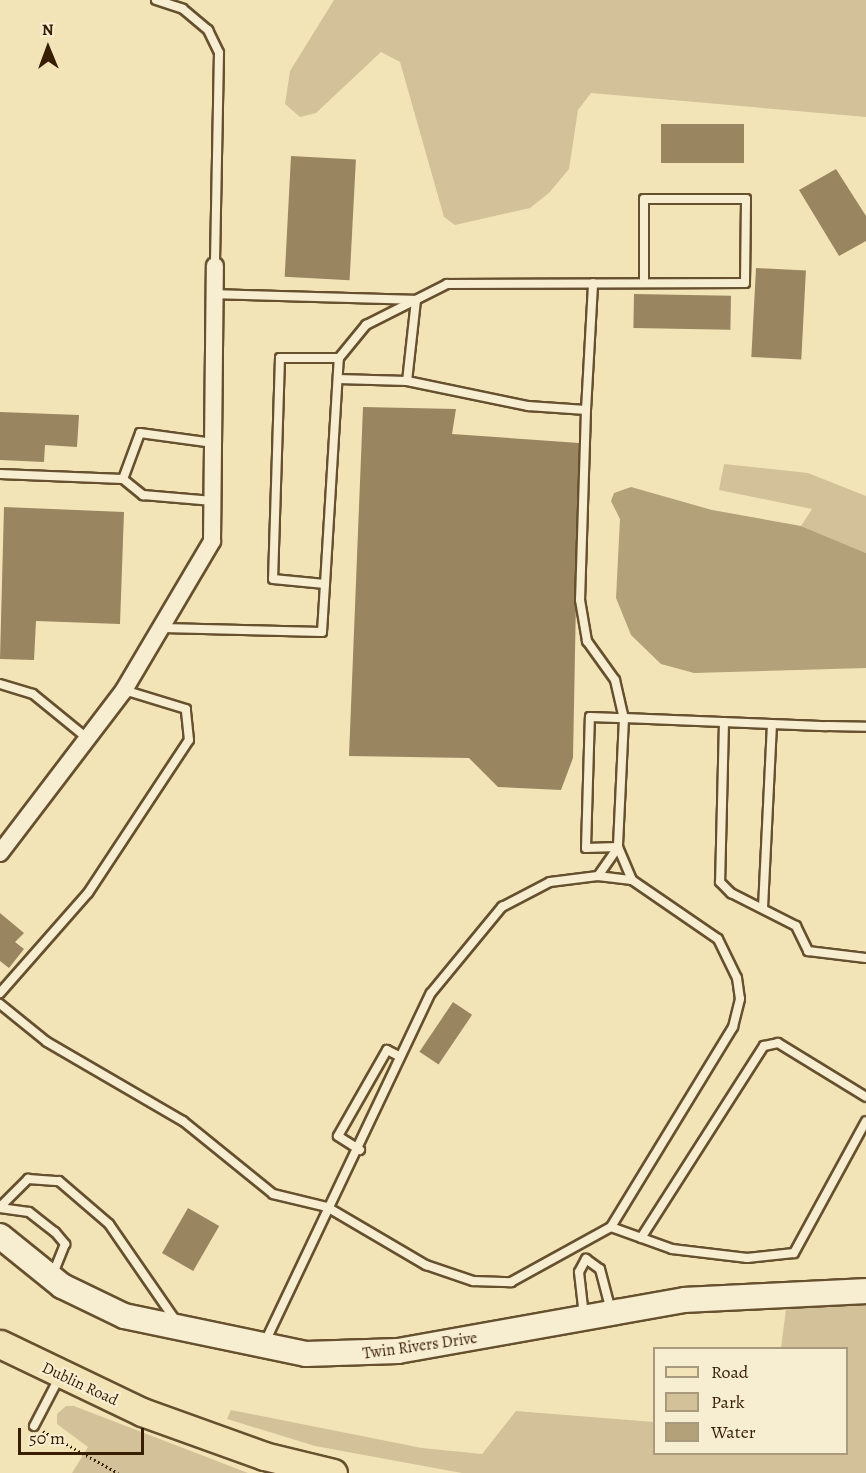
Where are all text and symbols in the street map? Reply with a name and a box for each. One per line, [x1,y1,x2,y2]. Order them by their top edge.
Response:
north arrow [18,18,78,78]
text: N [42,19,54,41]
street label: Twin Rivers Drive [361,1328,479,1364]
legend [653,1347,848,1455]
street label: Dublin Road [39,1358,121,1410]
text: Road [711,1360,748,1384]
text: Park [711,1390,745,1414]
scale bar [21,1416,147,1454]
text: Water [711,1420,756,1444]
text: 50 m [29,1426,65,1450]

